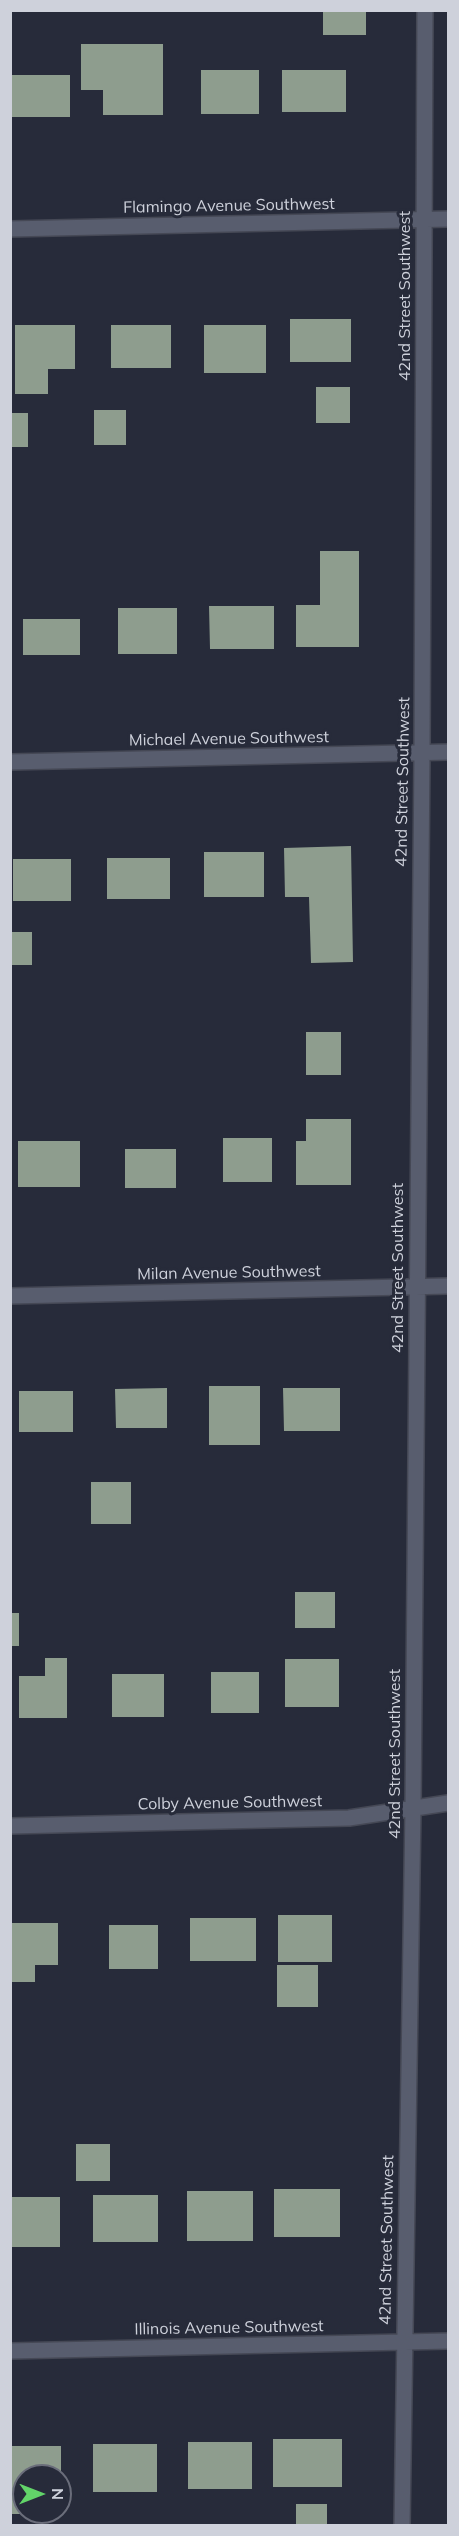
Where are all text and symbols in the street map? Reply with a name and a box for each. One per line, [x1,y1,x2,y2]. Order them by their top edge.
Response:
street label: Flamingo Avenue Southwest [123,195,335,217]
street label: 42nd Street Southwest [395,211,415,381]
street label: 42nd Street Southwest [392,697,414,867]
street label: Michael Avenue Southwest [129,728,329,750]
street label: 42nd Street Southwest [388,1183,408,1353]
street label: Milan Avenue Southwest [137,1262,321,1284]
street label: 42nd Street Southwest [385,1669,405,1839]
street label: Colby Avenue Southwest [138,1792,322,1814]
street label: 42nd Street Southwest [376,2155,398,2325]
street label: Illinois Avenue Southwest [134,2317,324,2339]
north arrow [12,2464,72,2524]
text: N [48,2488,68,2500]

